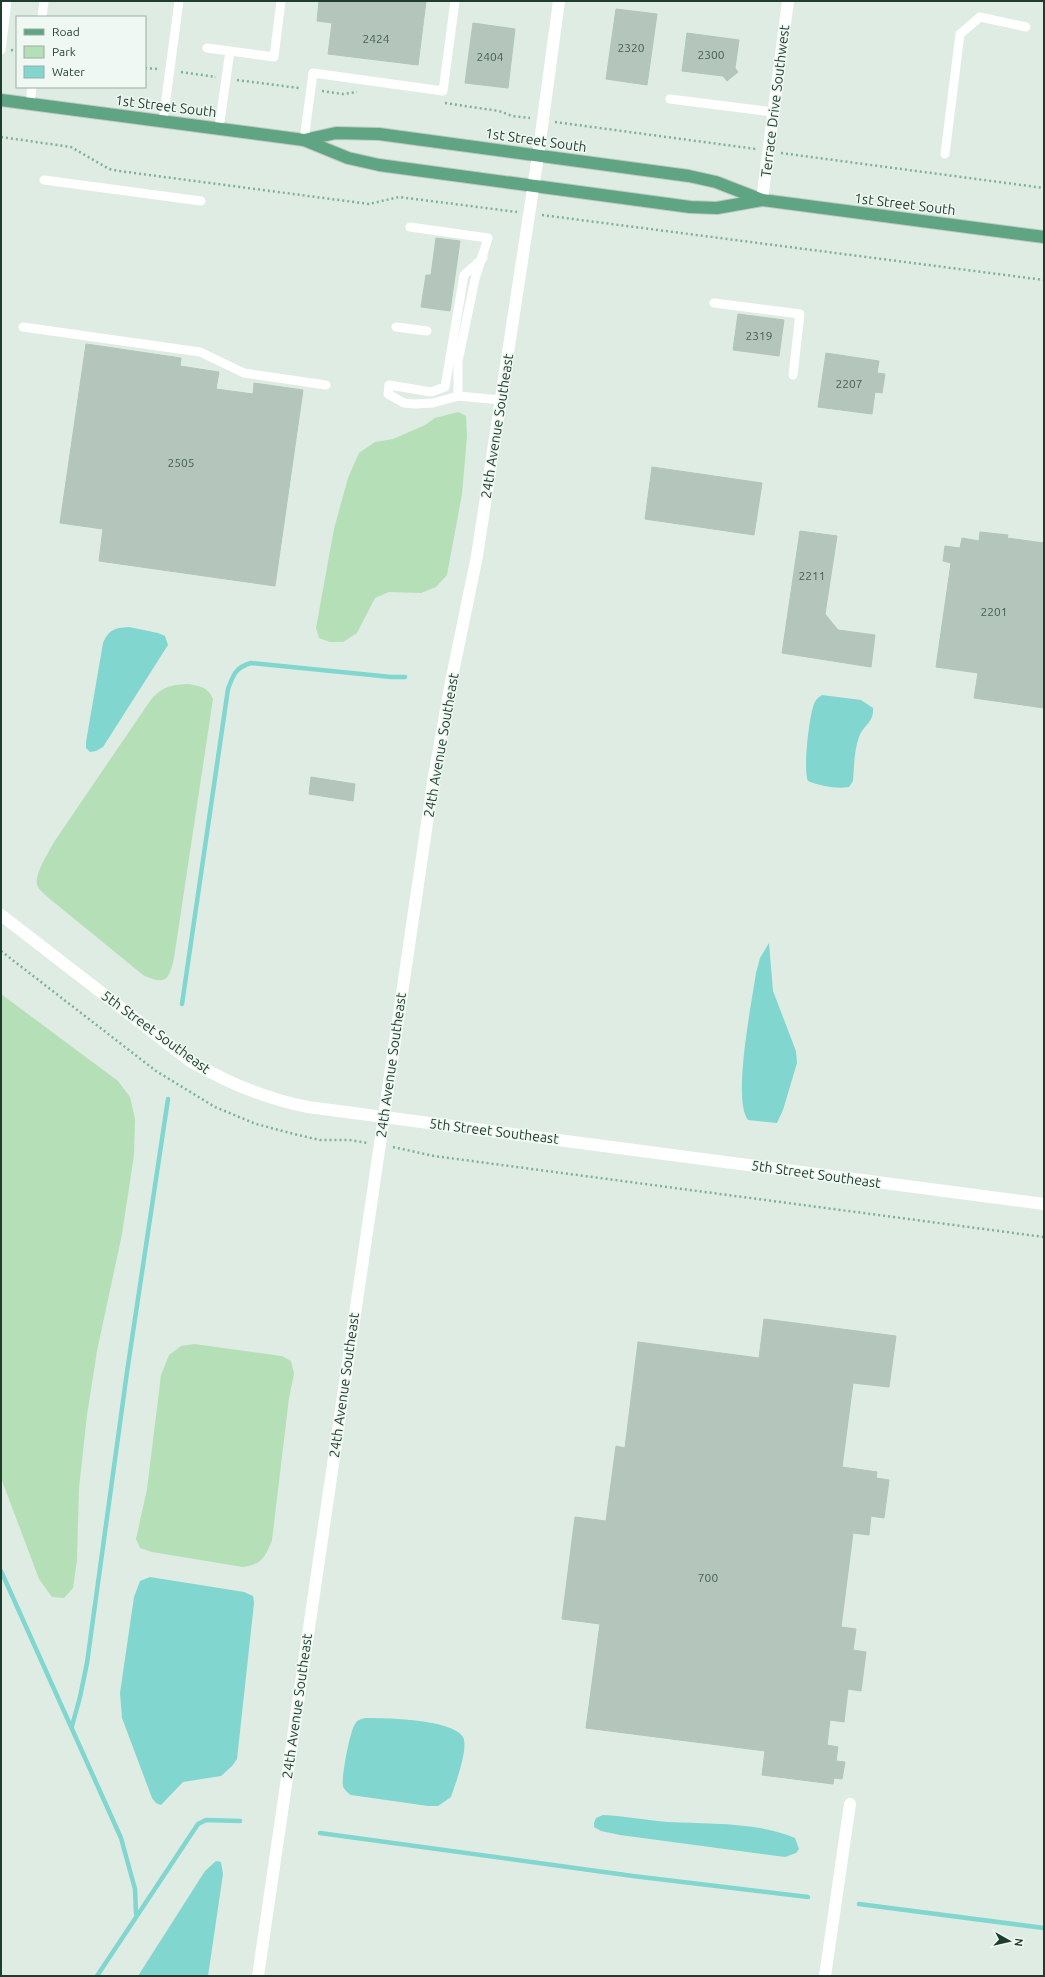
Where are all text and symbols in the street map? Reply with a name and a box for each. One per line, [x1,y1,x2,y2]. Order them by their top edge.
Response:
legend [16,16,146,88]
street label: Terrace Drive Southwest [758,23,792,178]
text: Road [52,25,80,38]
house number: 2424 [362,32,390,45]
house number: 2320 [617,41,645,54]
text: Park [52,45,76,58]
house number: 2300 [697,48,725,61]
house number: 2404 [476,50,504,63]
text: Water [52,65,85,78]
street label: 1st Street South [114,92,218,120]
street label: 1st Street South [484,125,588,155]
street label: 1st Street South [853,190,957,218]
house number: 2319 [745,329,773,342]
street label: 24th Avenue Southeast [478,352,516,500]
house number: 2207 [835,377,863,390]
house number: 2505 [167,456,195,469]
house number: 2211 [798,569,826,582]
house number: 2201 [980,605,1008,618]
street label: 24th Avenue Southeast [420,671,462,818]
street label: 5th Street Southeast [99,987,214,1077]
street label: 24th Avenue Southeast [373,991,409,1139]
street label: 5th Street Southeast [428,1115,560,1147]
street label: 5th Street Southeast [750,1157,882,1191]
street label: 24th Avenue Southeast [326,1311,362,1459]
house number: 700 [698,1571,718,1584]
street label: 24th Avenue Southeast [279,1632,315,1780]
north arrow [989,1921,1029,1961]
text: N [1012,1937,1025,1947]

